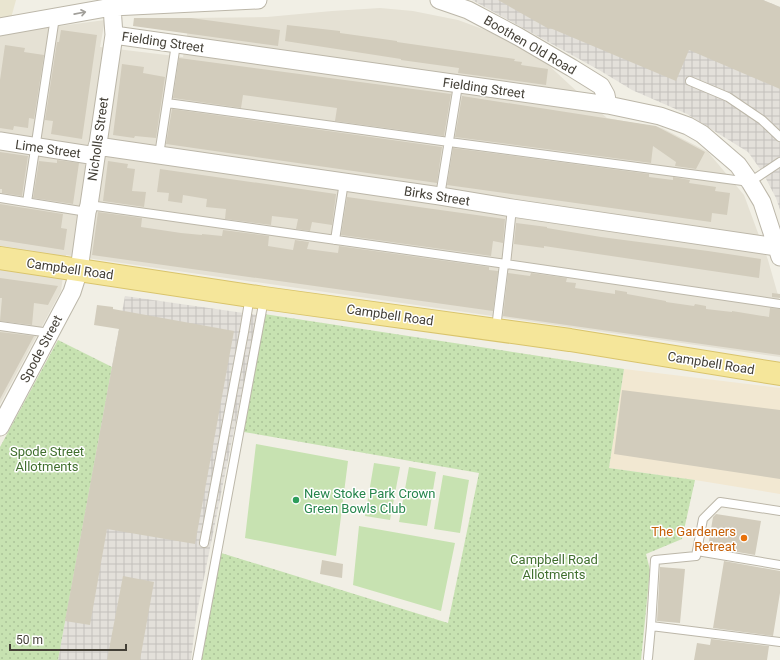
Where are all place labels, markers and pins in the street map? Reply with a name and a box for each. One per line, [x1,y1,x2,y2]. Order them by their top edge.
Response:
place label: New Stoke Park Crown Green Bowls Club [304,486,436,516]
marker: New Stoke Park Crown Green Bowls Club [291,495,301,505]
place label: The Gardeners Retreat [651,524,736,554]
marker: The Gardeners Retreat [739,533,749,543]

